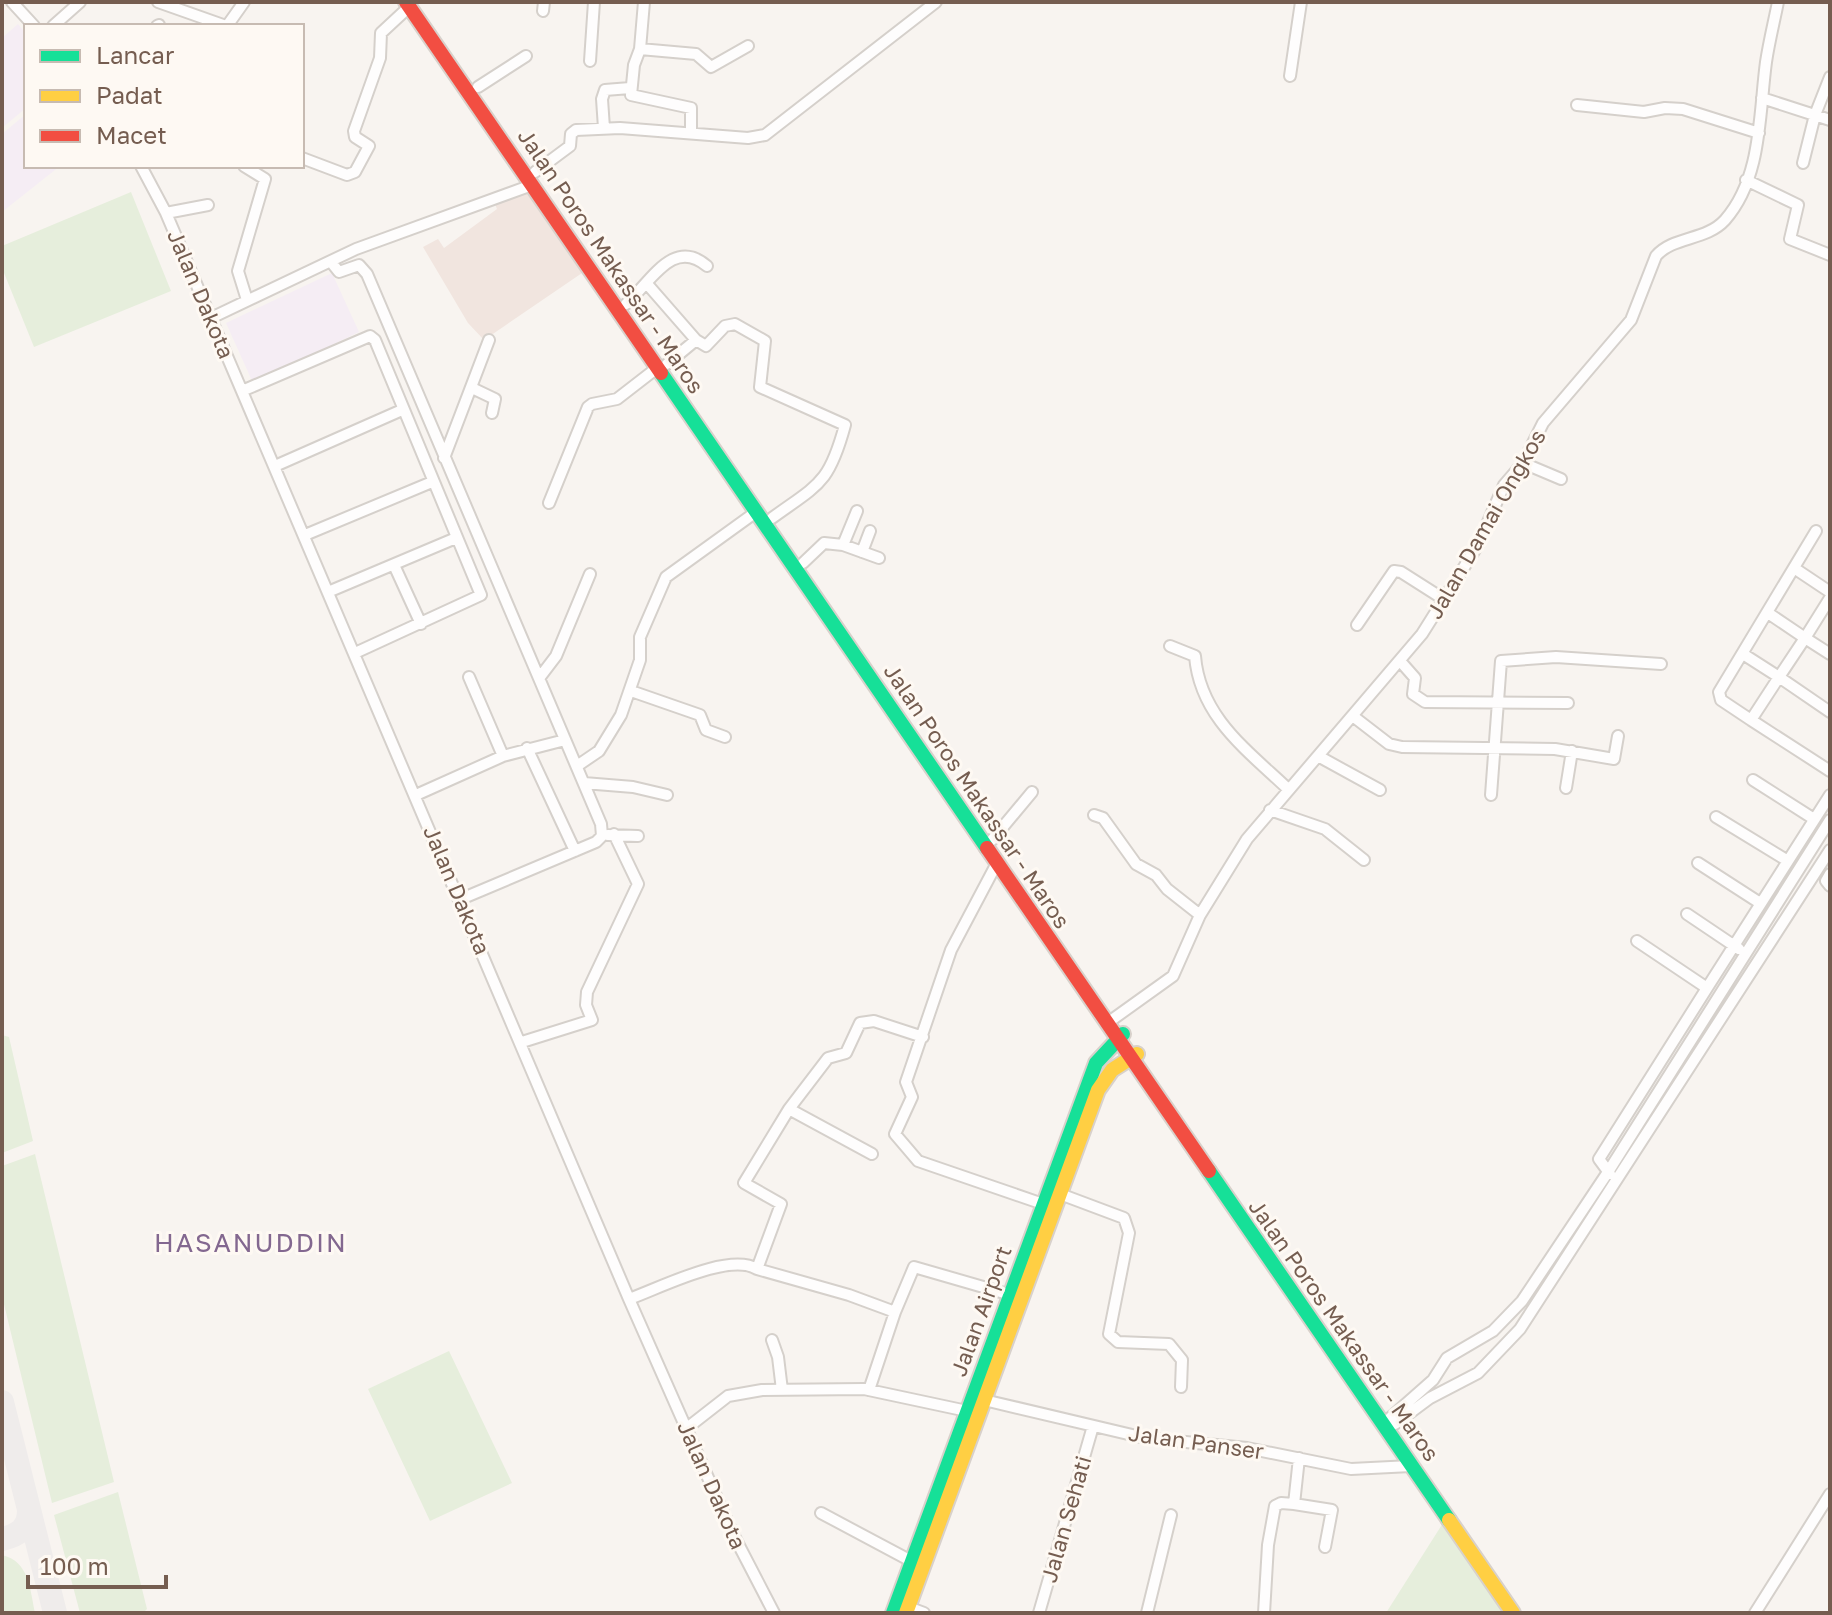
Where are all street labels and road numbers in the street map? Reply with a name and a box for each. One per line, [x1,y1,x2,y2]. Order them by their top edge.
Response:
street label: Jalan Poros Makassar - Maros [513,123,710,398]
street label: Jalan Dakota [162,225,241,362]
street label: Jalan Damai Ongkos [1420,424,1551,623]
street label: Jalan Poros Makassar - Maros [879,658,1076,933]
street label: Jalan Dakota [418,821,497,958]
street label: Jalan Poros Makassar - Maros [1243,1194,1445,1466]
street label: Jalan Airport [944,1242,1017,1380]
street label: Jalan Dakota [672,1417,753,1553]
street label: Jalan Panser [1127,1419,1266,1464]
street label: Jalan Sehati [1035,1452,1096,1585]

